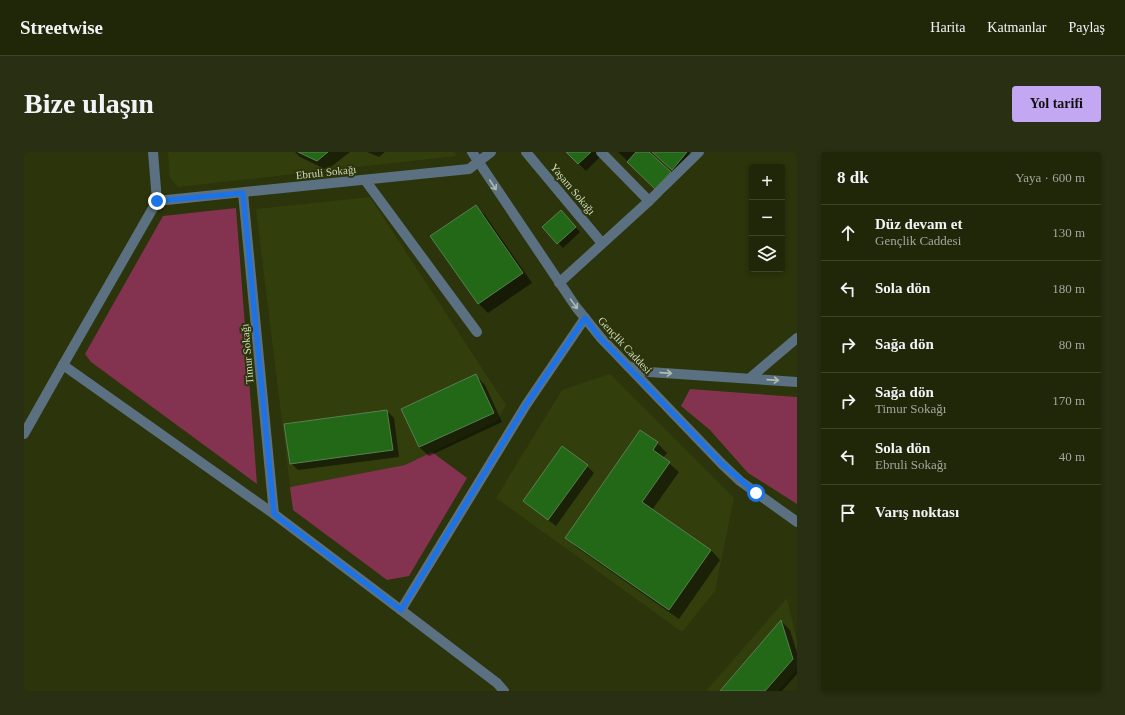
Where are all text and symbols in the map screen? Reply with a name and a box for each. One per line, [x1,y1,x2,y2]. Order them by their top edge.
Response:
text: Streetwise [20,17,103,38]
text: Harita [930,20,965,35]
text: Katmanlar [987,20,1046,35]
text: Paylaş [1068,20,1105,35]
button: Yol tarifi [1012,86,1101,122]
text: Bize ulaşın [24,88,154,119]
street label: Yaşam Sokağı [548,161,598,217]
street label: Ebruli Sokağı [295,163,357,181]
map controls [749,164,785,272]
button: + [749,164,785,200]
text: 8 dk [837,168,869,187]
text: Yaya · 600 m [1015,170,1085,185]
one-way arrow [490,179,498,191]
route end [148,192,166,210]
button: − [749,200,785,236]
text: Düz devam et [875,216,962,232]
icon: ahead [837,222,859,244]
text: 130 m [1052,225,1085,240]
text: Gençlik Caddesi [875,233,961,248]
button: layers [749,236,785,272]
icon: left [837,278,859,300]
text: Sola dön [875,280,930,296]
text: 180 m [1052,281,1085,296]
one-way arrow [570,299,578,310]
street label: Gençlik Caddesi [596,314,654,376]
street label: Timur Sokağı [238,323,256,385]
icon: right [837,334,859,356]
text: Sağa dön [875,336,934,352]
text: 80 m [1059,337,1085,352]
one-way arrow [659,370,672,377]
one-way arrow [766,376,779,384]
text: Sağa dön [875,384,934,400]
icon: right [837,390,859,412]
text: 170 m [1052,393,1085,408]
text: Timur Sokağı [875,401,946,416]
text: Sola dön [875,440,930,456]
icon: left [837,446,859,468]
text: 40 m [1059,449,1085,464]
text: Ebruli Sokağı [875,457,947,472]
route start [747,484,765,502]
icon: arrive [837,502,859,524]
text: Varış noktası [875,504,959,520]

